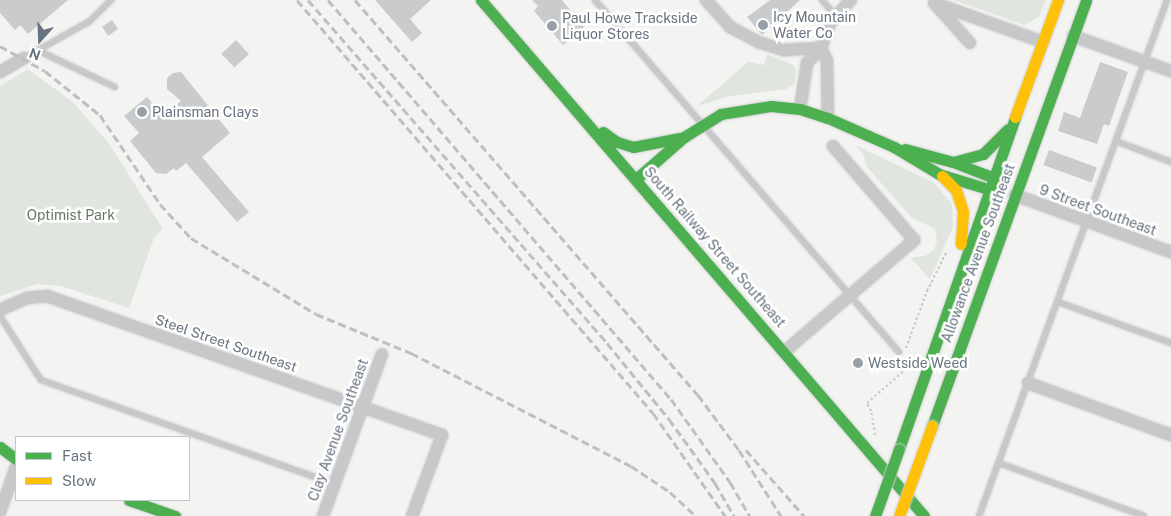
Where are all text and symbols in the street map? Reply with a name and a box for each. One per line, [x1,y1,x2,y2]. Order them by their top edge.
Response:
place label: Icy Mountain Water Co [773,9,856,41]
place label: Paul Howe Trackside Liquor Stores [562,10,698,42]
north arrow [15,15,65,65]
marker: Icy Mountain Water Co [757,19,769,31]
marker: Paul Howe Trackside Liquor Stores [546,20,558,32]
text: N [27,45,43,63]
place label: Plainsman Clays [152,104,259,120]
marker: Plainsman Clays [136,106,148,118]
street label: Allowance Avenue Southeast [938,161,1018,345]
street label: South Railway Street Southeast [641,163,789,331]
street label: 9 Street Southeast [1037,181,1159,239]
park label: Optimist Park [27,207,115,223]
street label: Steel Street Southeast [153,311,299,375]
place label: Westside Weed [868,355,968,371]
street label: Clay Avenue Southeast [304,356,372,504]
marker: Westside Weed [852,357,864,369]
legend [15,436,190,501]
text: Fast [62,447,92,464]
text: Slow [62,472,96,489]

